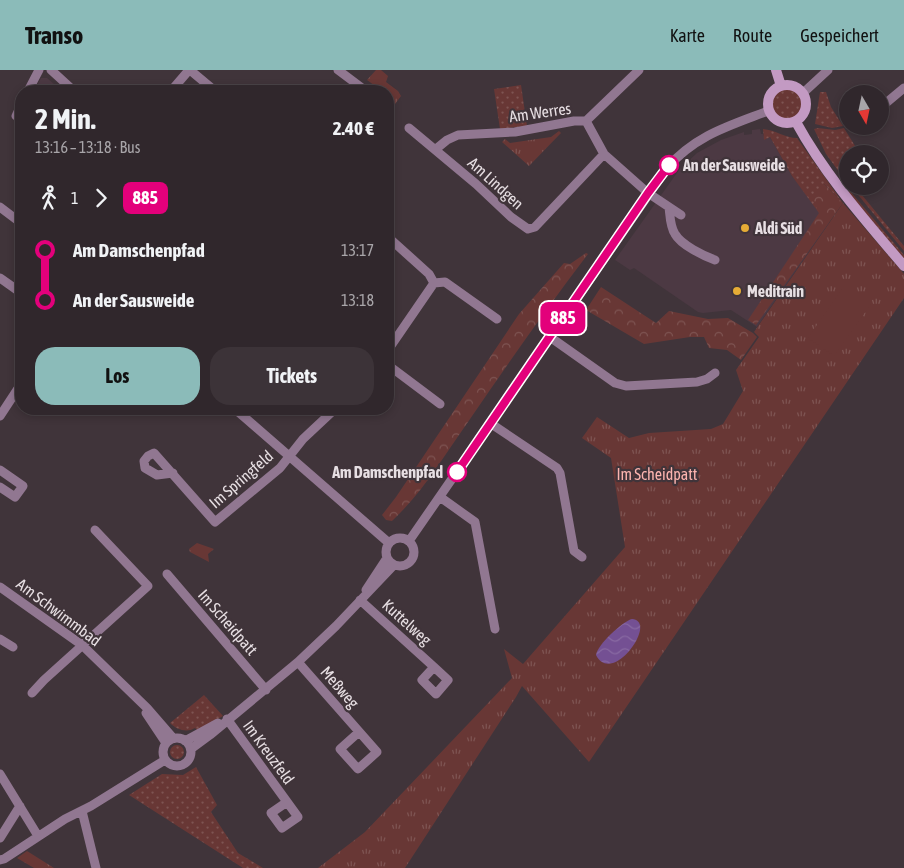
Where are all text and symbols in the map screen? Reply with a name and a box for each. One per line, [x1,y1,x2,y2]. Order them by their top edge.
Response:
text: Transo [25,22,83,49]
text: Karte [670,25,705,46]
text: Route [733,25,772,46]
text: Gespeichert [800,25,879,46]
north arrow [839,85,889,135]
map controls [839,85,889,195]
street label: Am Werres [508,99,572,125]
text: 2 Min. [35,103,96,135]
text: 2.40 € [333,117,374,139]
text: 13:16 – 13:18 · Bus [35,138,140,156]
button: locate [839,145,889,195]
street label: Am Lindgen [464,153,527,213]
marker: An der Sausweide [659,155,679,175]
place label: An der Sausweide [682,156,785,174]
icon: walk [35,184,63,212]
icon: forward [87,184,115,212]
text: 885 [133,187,158,208]
text: 1 [71,189,79,207]
place label: Aldi Süd [754,219,803,237]
marker: Aldi Süd [739,222,751,234]
text: Am Damschenpfad [73,239,205,261]
text: 13:17 [341,241,374,259]
place label: Meditrain [747,282,804,300]
marker: Meditrain [731,285,743,297]
text: An der Sausweide [73,289,194,311]
text: 13:18 [341,291,374,309]
line badge: 885 [534,302,592,334]
text: 885 [550,307,576,328]
button: Los [35,347,200,405]
button: Tickets [210,347,374,405]
street label: Im Springfeld [205,446,277,512]
marker: Am Damschenpfad [447,462,467,482]
place label: Am Damschenpfad [331,463,443,481]
park label: Im Scheidpatt [617,465,698,484]
street label: Am Schwimmbad [13,574,105,650]
street label: Im Scheidpatt [194,586,262,659]
street label: Kuttelweg [378,595,435,649]
street label: Meßweg [316,663,363,712]
street label: Im Kreuzfeld [240,717,298,787]

